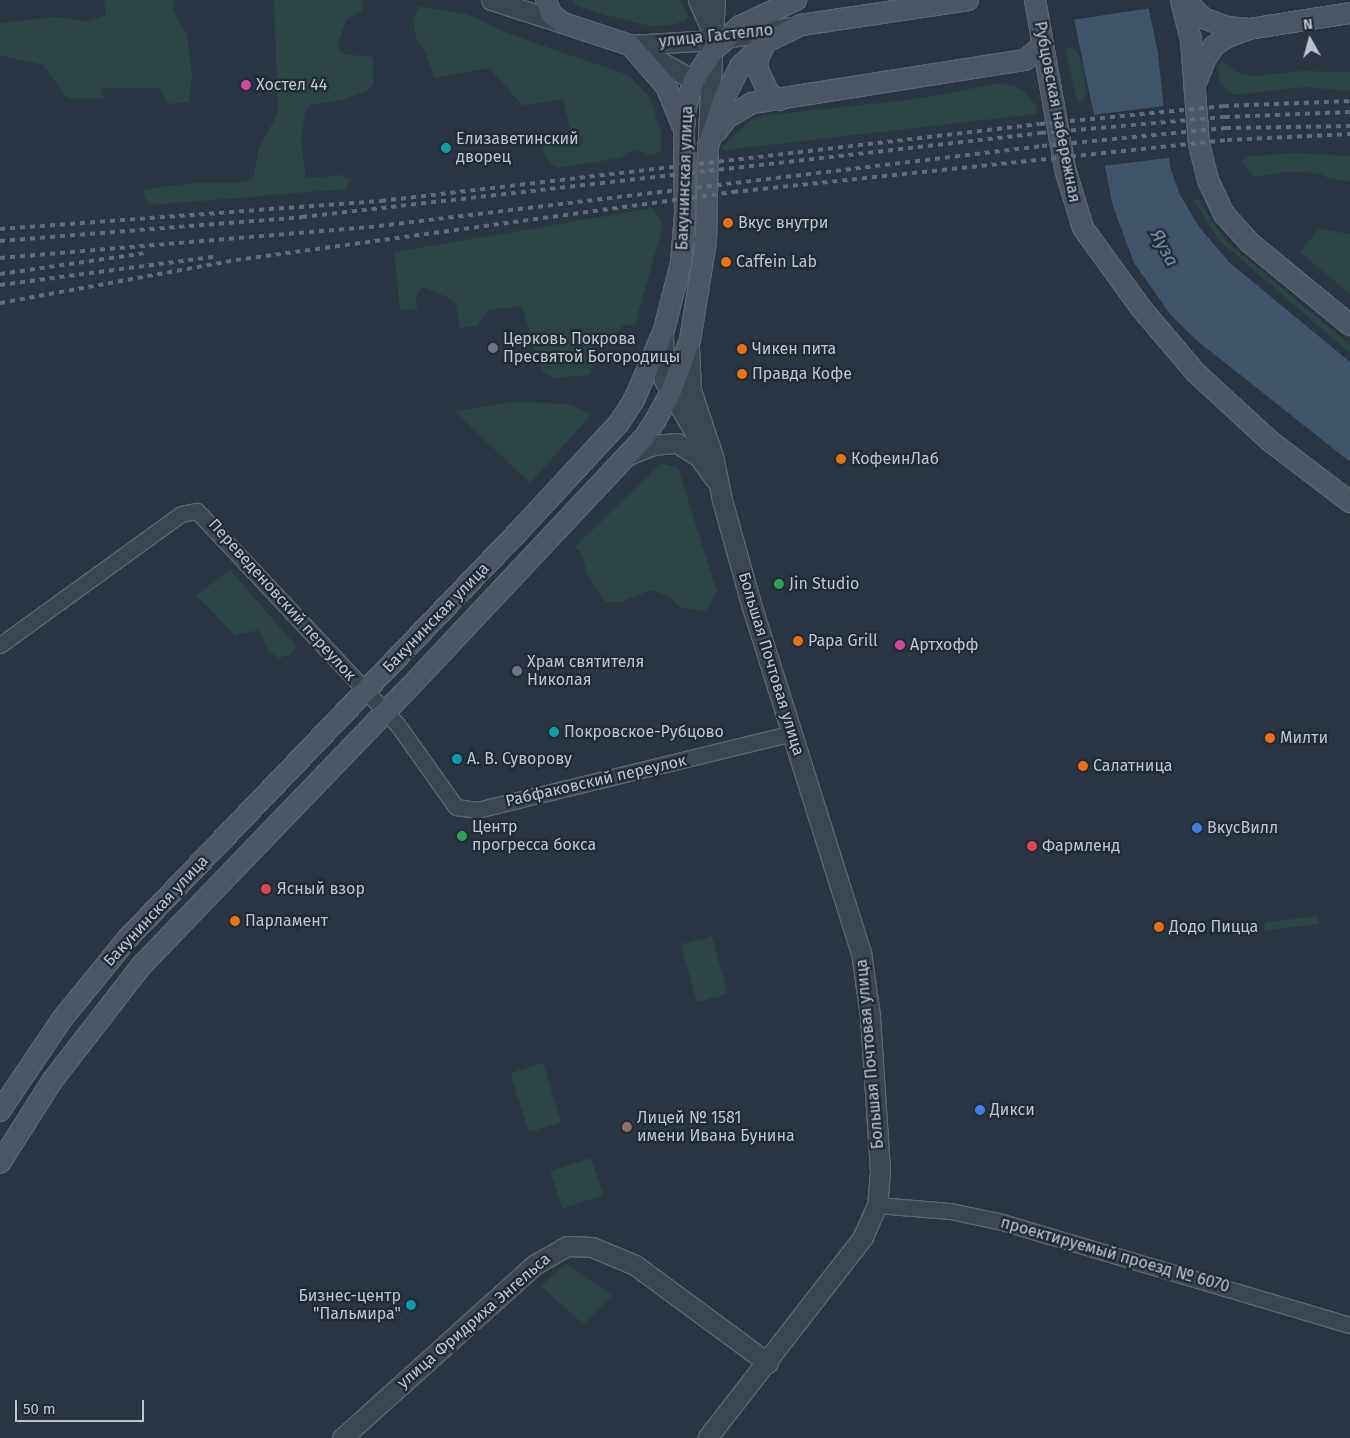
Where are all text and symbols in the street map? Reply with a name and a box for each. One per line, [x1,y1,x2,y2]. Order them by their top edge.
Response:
north arrow [1285,15,1335,65]
text: N [1302,16,1314,34]
street label: улица Гастелло [658,20,774,52]
street label: Рубцовская набережная [1030,20,1084,204]
place label: Хостел 44 [256,75,327,95]
marker: Хостел 44 [240,79,252,91]
street label: Бакунинская улица [673,105,697,251]
place label: Елизаветинский дворец [456,129,579,167]
marker: Елизаветинский дворец [440,142,452,154]
place label: Вкус внутри [738,213,828,233]
marker: Вкус внутри [722,217,734,229]
water label: Яуза [1145,226,1183,270]
place label: Caffein Lab [736,252,817,272]
marker: Caffein Lab [720,256,732,268]
place label: Церковь Покрова Пресвятой Богородицы [503,329,680,367]
place label: Чикен пита [752,339,836,359]
marker: Церковь Покрова Пресвятой Богородицы [487,342,499,354]
marker: Чикен пита [736,343,748,355]
place label: Правда Кофе [752,364,852,384]
marker: Правда Кофе [736,368,748,380]
place label: КофеинЛаб [851,449,939,469]
marker: КофеинЛаб [835,453,847,465]
street label: Переведеновский переулок [204,515,360,685]
street label: Бакунинская улица [379,559,493,677]
street label: Большая Почтовая улица [734,570,808,758]
place label: Jin Studio [789,574,859,594]
marker: Jin Studio [773,578,785,590]
place label: Papa Grill [808,631,878,651]
marker: Papa Grill [792,635,804,647]
place label: Артхофф [910,635,979,655]
marker: Артхофф [894,639,906,651]
place label: Храм святителя Николая [527,652,644,690]
marker: Храм святителя Николая [511,665,523,677]
place label: Покровское-Рубцово [564,722,724,742]
marker: Покровское-Рубцово [548,726,560,738]
place label: Милти [1280,728,1328,748]
marker: Милти [1264,732,1276,744]
place label: А. В. Суворову [467,749,572,769]
street label: Рабфаковский переулок [504,751,688,811]
marker: А. В. Суворову [451,753,463,765]
place label: Салатница [1093,756,1172,776]
marker: Салатница [1077,760,1089,772]
place label: Центр прогресса бокса [472,817,596,855]
place label: ВкусВилл [1207,818,1278,838]
marker: ВкусВилл [1191,822,1203,834]
marker: Центр прогресса бокса [456,830,468,842]
place label: Фармленд [1042,836,1120,856]
marker: Фармленд [1026,840,1038,852]
street label: Бакунинская улица [100,852,212,970]
place label: Ясный взор [277,879,365,899]
marker: Ясный взор [259,882,273,896]
place label: Парламент [245,911,328,931]
marker: Парламент [229,915,241,927]
place label: Додо Пицца [1169,917,1258,937]
marker: Додо Пицца [1153,921,1165,933]
street label: Большая Почтовая улица [852,958,888,1150]
place label: Дикси [990,1100,1035,1120]
marker: Дикси [974,1104,986,1116]
place label: Лицей № 1581 имени Ивана Бунина [637,1108,795,1146]
marker: Лицей № 1581 имени Ивана Бунина [621,1121,633,1133]
street label: проектируемый проезд № 6070 [998,1213,1232,1297]
street label: улица Фридриха Энгельса [394,1249,554,1393]
place label: Бизнес-центр "Пальмира" [298,1286,401,1324]
marker: Бизнес-центр "Пальмира" [405,1299,417,1311]
scale bar [18,1390,146,1422]
text: 50 m [23,1400,56,1418]

